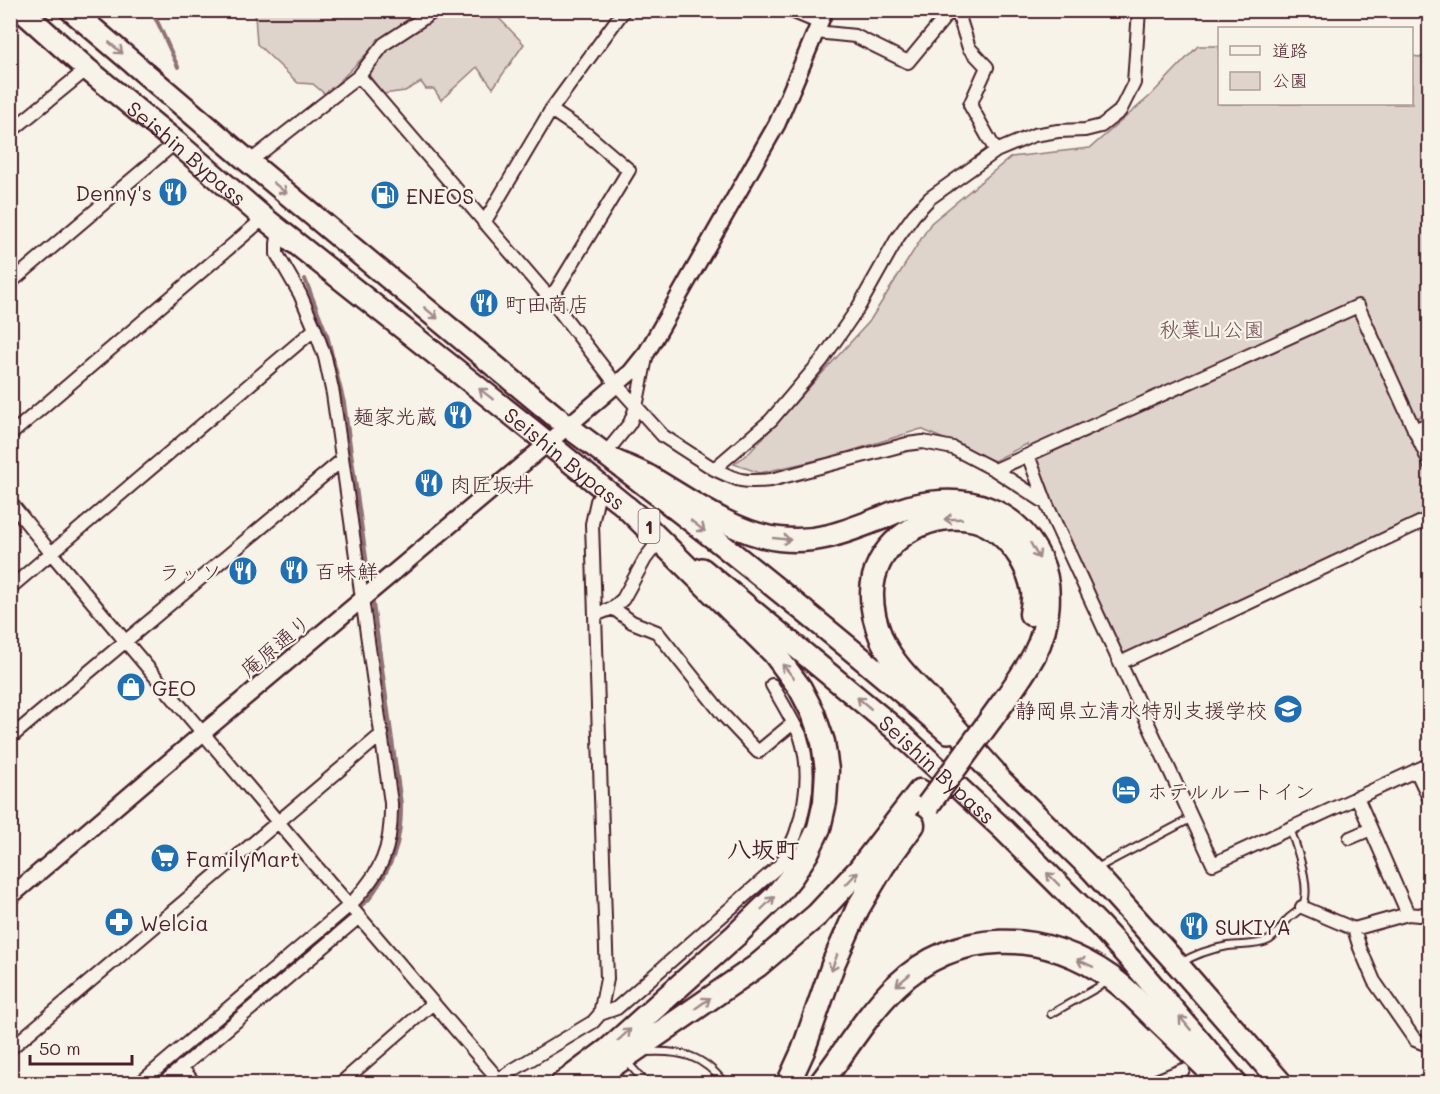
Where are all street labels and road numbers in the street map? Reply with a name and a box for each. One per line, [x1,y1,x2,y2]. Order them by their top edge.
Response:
street label: Seishin Bypass [122,94,253,211]
street label: Seishin Bypass [499,400,632,515]
road number: 1 [638,509,660,543]
street label: 庵原通り [234,608,316,682]
street label: Seishin Bypass [874,708,1002,829]

